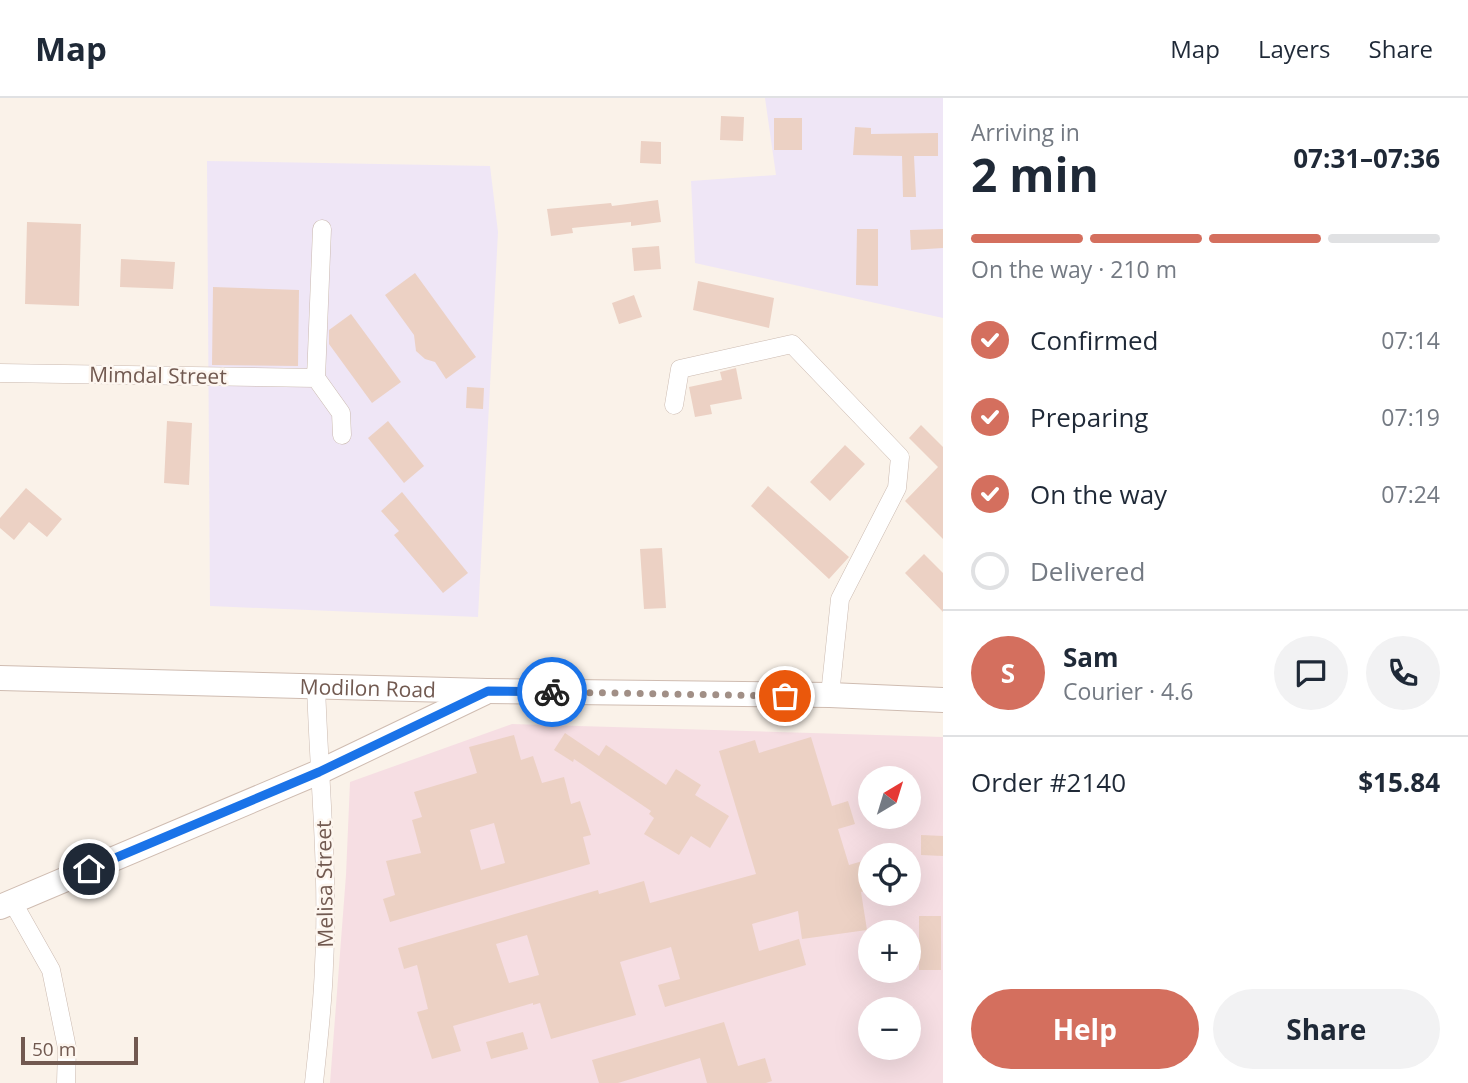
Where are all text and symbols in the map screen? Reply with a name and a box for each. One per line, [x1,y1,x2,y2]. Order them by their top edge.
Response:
text: Map [35,26,107,71]
text: Map [1170,32,1220,65]
text: Layers [1258,32,1331,65]
text: Share [1369,32,1433,65]
text: Arriving in [971,116,1080,148]
text: 07:31–07:36 [1293,140,1440,176]
text: 2 min [971,143,1099,205]
text: On the way · 210 m [971,253,1177,285]
icon: check [971,321,1009,359]
text: Confirmed [1030,322,1158,358]
text: 07:14 [1381,324,1440,356]
street label: Mimdal Street [89,360,227,390]
icon: check [971,398,1009,436]
text: Preparing [1030,399,1148,435]
text: 07:19 [1381,401,1440,433]
icon: check [971,475,1009,513]
text: On the way [1030,476,1167,512]
text: 07:24 [1381,478,1440,510]
text: Delivered [1030,553,1145,589]
button: chat [1274,636,1348,710]
button: phone [1366,636,1440,710]
text: Sam [1063,639,1119,675]
text: S [1001,655,1015,691]
courier [517,657,587,727]
pin [755,666,815,726]
street label: Modilon Road [299,672,436,704]
icon: bike [533,673,571,711]
text: Courier · 4.6 [1063,675,1193,707]
icon: bag [766,677,804,715]
text: Order #2140 [971,764,1126,800]
text: $15.84 [1358,764,1440,800]
north arrow [858,766,920,830]
map controls [858,766,921,1060]
street label: Melisa Street [309,820,339,948]
pin [59,839,119,899]
button: locate [858,843,921,906]
icon: home [70,850,108,888]
button: + [858,920,921,983]
button: Help [971,989,1199,1069]
button: Share [1213,989,1440,1069]
button: − [858,997,921,1060]
scale bar [21,1034,138,1066]
text: 50 m [32,1036,76,1062]

